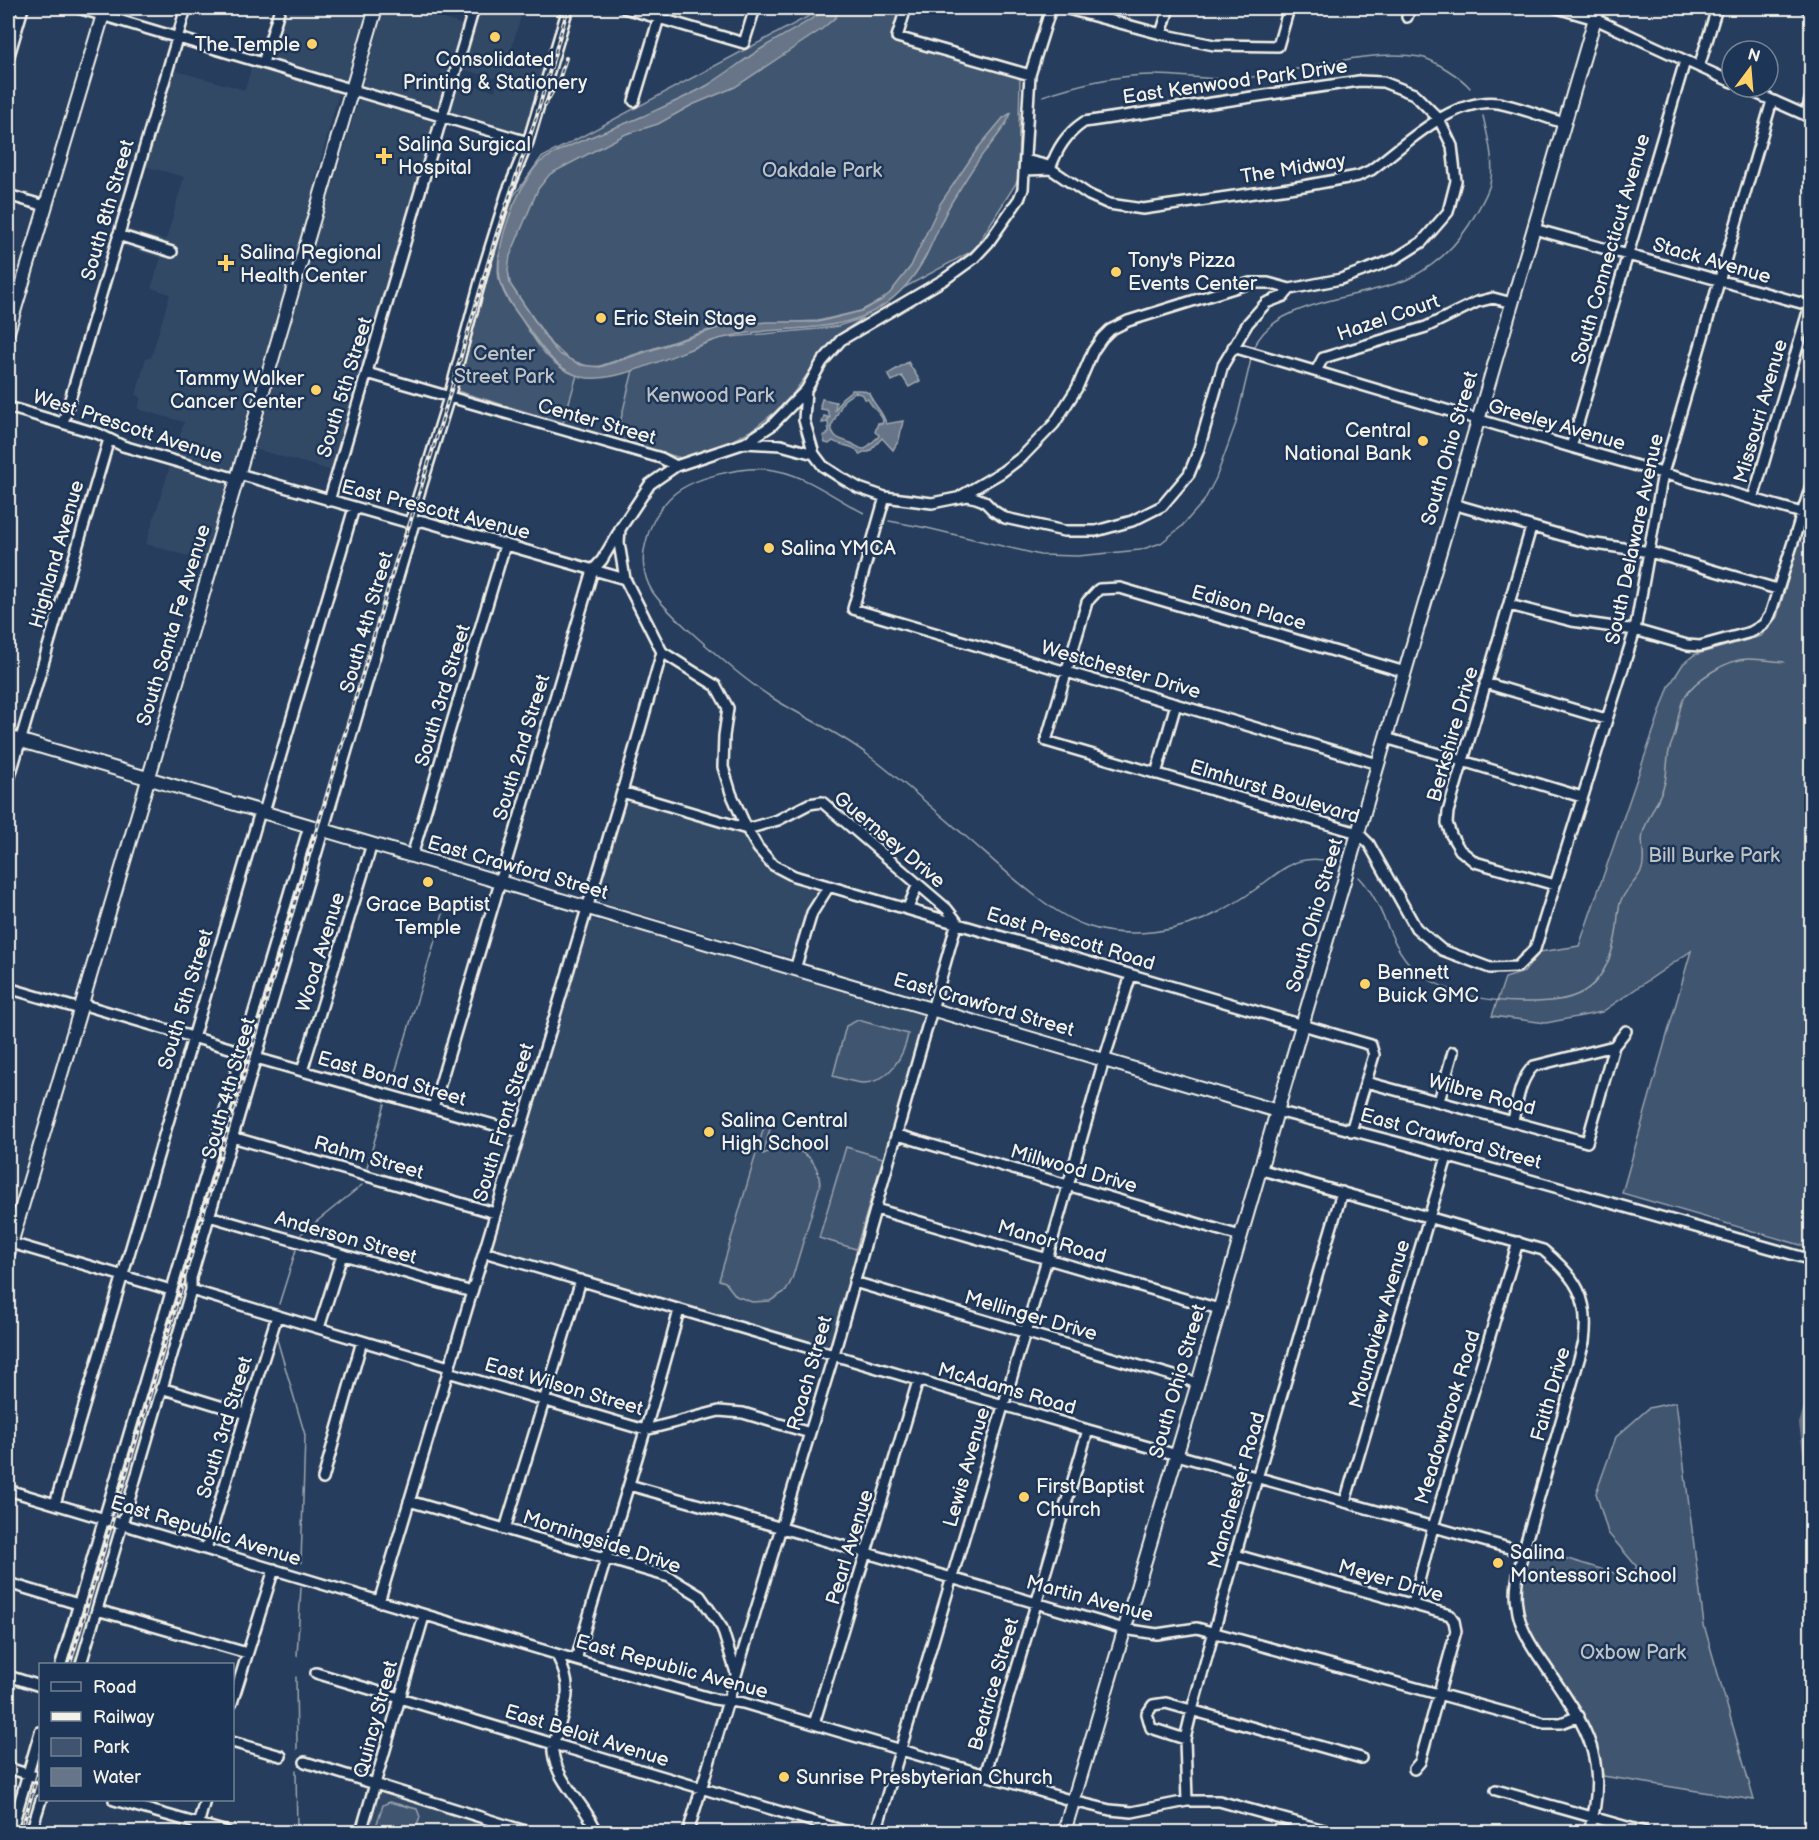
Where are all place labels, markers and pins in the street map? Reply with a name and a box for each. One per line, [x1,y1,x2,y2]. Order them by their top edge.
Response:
marker: Consolidated Printing & Stationery [488,30,502,44]
place label: The Temple [195,33,300,57]
marker: The Temple [305,37,319,51]
place label: Consolidated Printing & Stationery [403,48,587,95]
place label: Salina Surgical Hospital [398,133,531,180]
marker: Salina Surgical Hospital [375,147,393,165]
place label: Salina Regional Health Center [240,241,381,288]
place label: Tony's Pizza Events Center [1128,249,1258,296]
marker: Salina Regional Health Center [217,254,235,272]
marker: Tony's Pizza Events Center [1109,265,1123,279]
place label: Eric Stein Stage [613,307,757,331]
marker: Eric Stein Stage [594,311,608,325]
place label: Tammy Walker Cancer Center [170,367,305,414]
marker: Tammy Walker Cancer Center [309,383,323,397]
place label: Central National Bank [1284,419,1411,466]
marker: Central National Bank [1416,434,1430,448]
place label: Salina YMCA [781,537,896,561]
marker: Salina YMCA [762,541,776,555]
marker: Grace Baptist Temple [421,875,435,889]
place label: Grace Baptist Temple [366,893,490,940]
place label: Bennett Buick GMC [1377,961,1479,1008]
marker: Bennett Buick GMC [1358,977,1372,991]
place label: Salina Central High School [721,1109,848,1156]
marker: Salina Central High School [702,1125,716,1139]
place label: First Baptist Church [1036,1475,1145,1522]
marker: First Baptist Church [1017,1490,1031,1504]
place label: Salina Montessori School [1510,1541,1676,1588]
marker: Salina Montessori School [1491,1556,1505,1570]
place label: Sunrise Presbyterian Church [796,1766,1053,1790]
marker: Sunrise Presbyterian Church [777,1770,791,1784]

